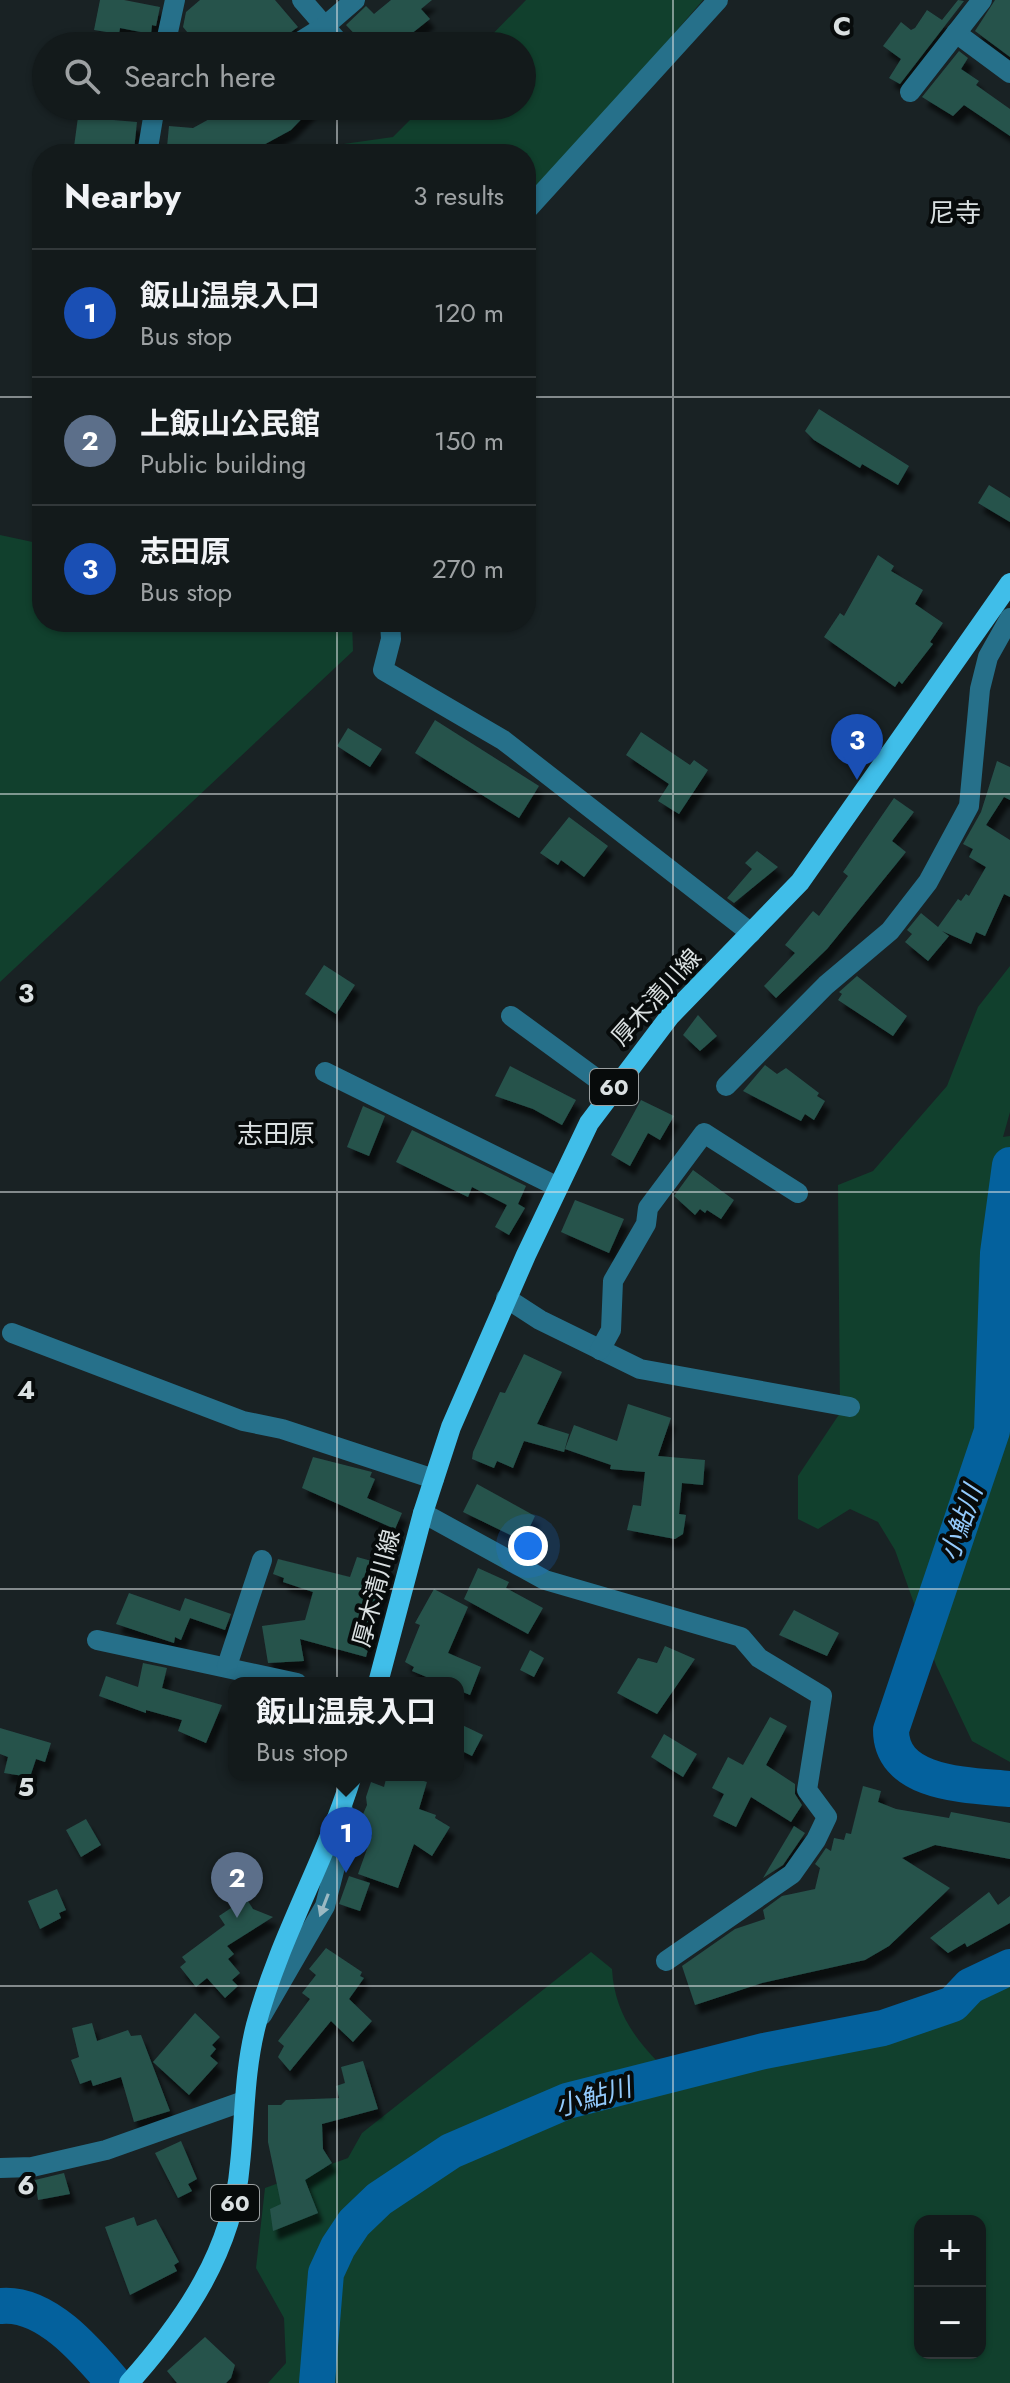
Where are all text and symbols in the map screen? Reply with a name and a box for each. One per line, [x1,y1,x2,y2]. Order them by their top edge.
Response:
text: C [833,7,851,45]
search box [32,32,536,120]
icon: search [60,54,104,98]
text: Search here [124,55,276,98]
text: Nearby [64,172,181,221]
text: 3 results [413,177,504,215]
district label: 尼寺 [929,194,981,232]
text: 飯山温泉入口 [140,274,320,317]
text: 1 [83,294,97,332]
text: 120 m [434,294,504,332]
text: Bus stop [140,317,232,355]
text: 上飯山公民館 [140,402,320,445]
text: 2 [81,422,99,460]
text: 150 m [434,422,504,460]
text: Public building [140,445,306,483]
text: 志田原 [140,530,230,573]
text: 3 [82,550,98,588]
text: 270 m [432,550,504,588]
text: Bus stop [140,573,232,611]
pin: 3 [831,714,883,780]
street label: 厚木清川線 [603,941,709,1053]
text: 3 [18,974,34,1012]
road number: 60 [590,1069,638,1105]
district label: 志田原 [237,1115,315,1153]
text: 4 [17,1371,35,1409]
water label: 小鮎川 [930,1477,993,1566]
street label: 厚木清川線 [344,1526,408,1650]
your location [508,1526,548,1566]
popup [228,1677,464,1781]
text: 飯山温泉入口 [256,1690,436,1733]
text: Bus stop [256,1733,348,1771]
text: 5 [18,1768,34,1806]
pin: 1 [320,1807,372,1873]
pin: 2 [211,1852,263,1918]
one-way arrow [317,1893,330,1917]
water label: 小鮎川 [550,2067,639,2126]
text: 6 [17,2166,35,2204]
road number: 60 [211,2185,259,2221]
map controls [914,2215,986,2359]
button: + [914,2215,986,2287]
button: − [914,2287,986,2359]

